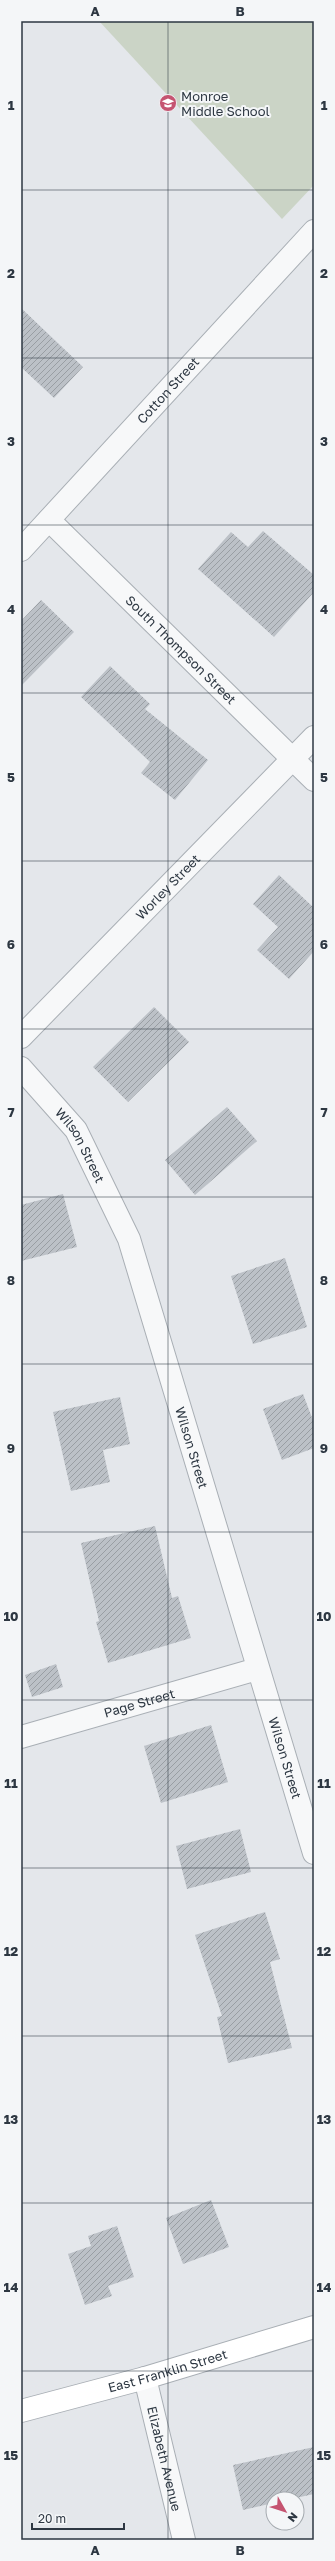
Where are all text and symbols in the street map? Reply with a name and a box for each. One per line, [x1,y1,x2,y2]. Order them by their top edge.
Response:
text: A [90,3,100,19]
text: B [235,3,245,19]
place label: Monroe Middle School [181,88,270,119]
school or university icon: Monroe Middle School [158,93,178,113]
text: 1 [8,97,15,113]
text: 1 [321,97,328,113]
text: 2 [7,265,15,281]
text: 2 [320,265,328,281]
street label: Cotton Street [133,354,202,427]
text: 3 [7,433,15,449]
text: 3 [320,433,328,449]
street label: South Thompson Street [123,592,240,707]
text: 4 [7,601,15,617]
text: 4 [320,601,328,617]
text: 5 [7,769,15,785]
text: 5 [320,769,328,785]
street label: Worley Street [132,851,203,923]
text: 6 [7,936,15,952]
text: 6 [320,936,328,952]
text: 7 [7,1104,15,1120]
street label: Wilson Street [52,1104,108,1185]
text: 7 [320,1104,328,1120]
text: 8 [7,1272,15,1288]
text: 8 [320,1272,328,1288]
street label: Wilson Street [172,1405,212,1490]
text: 9 [7,1440,15,1456]
text: 9 [320,1440,328,1456]
text: 10 [3,1608,19,1624]
text: 10 [316,1608,332,1624]
street label: Page Street [102,1685,177,1721]
street label: Wilson Street [265,1715,305,1801]
text: 11 [4,1775,18,1791]
text: 11 [317,1775,331,1791]
text: 12 [4,1943,18,1959]
text: 12 [317,1943,331,1959]
text: 13 [4,2111,18,2127]
text: 13 [317,2111,331,2127]
text: 14 [4,2279,18,2295]
text: 14 [317,2279,331,2295]
street label: East Franklin Street [106,2346,229,2396]
street label: Elizabeth Avenue [144,2405,185,2513]
text: 15 [4,2447,18,2463]
text: 15 [317,2447,331,2463]
north arrow [265,2491,305,2531]
scale bar [32,2505,124,2531]
text: N [285,2510,301,2525]
text: 20 m [38,2511,66,2526]
text: A [90,2542,100,2558]
text: B [235,2542,245,2558]

